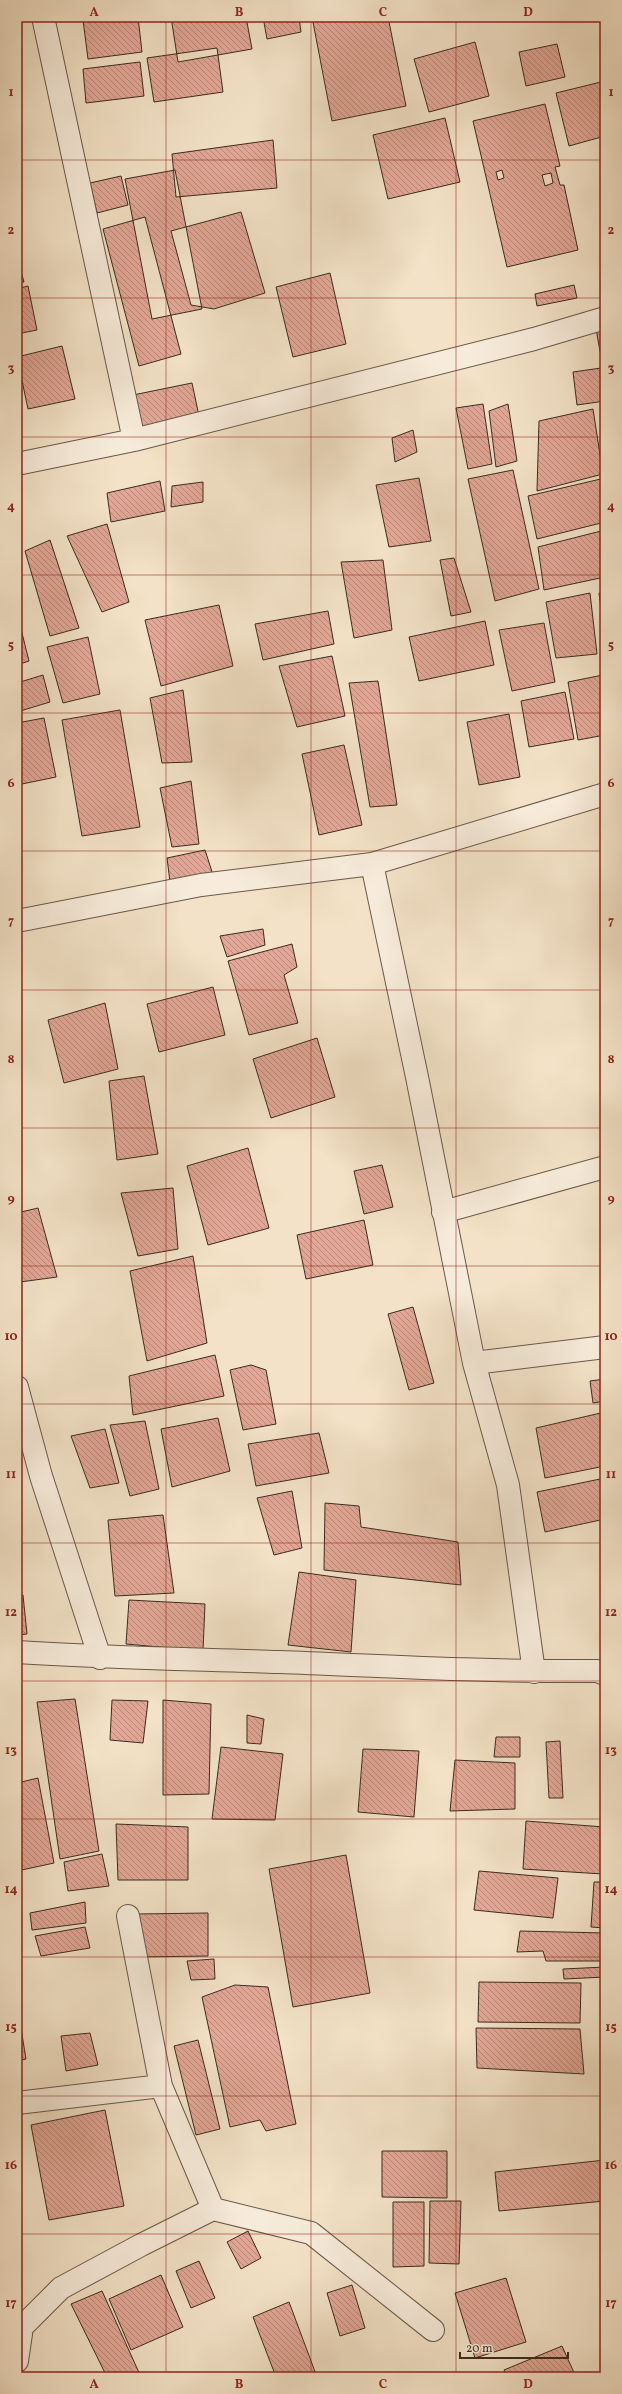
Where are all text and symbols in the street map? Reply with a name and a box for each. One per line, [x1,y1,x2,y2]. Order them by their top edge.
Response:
text: A [89,4,99,22]
text: B [235,4,244,22]
text: C [379,4,387,22]
text: D [523,4,533,22]
text: 1 [8,84,14,102]
text: 1 [608,84,614,102]
text: 2 [8,222,15,240]
text: 2 [608,222,615,240]
text: 3 [8,360,15,378]
text: 3 [608,360,615,378]
text: 4 [7,498,15,516]
text: 4 [607,498,615,516]
text: 5 [8,637,14,655]
text: 5 [608,637,614,655]
text: 6 [7,775,15,793]
text: 6 [607,775,615,793]
text: 7 [8,913,14,931]
text: 7 [608,913,614,931]
text: 8 [7,1051,15,1069]
text: 8 [607,1051,615,1069]
text: 9 [7,1190,15,1208]
text: 9 [607,1190,615,1208]
text: 10 [4,1328,18,1346]
text: 10 [604,1328,618,1346]
text: 11 [6,1466,16,1484]
text: 11 [606,1466,616,1484]
text: 12 [5,1604,17,1622]
text: 12 [605,1604,617,1622]
text: 13 [5,1742,17,1760]
text: 13 [605,1742,617,1760]
text: 14 [4,1881,18,1899]
text: 14 [604,1881,618,1899]
text: 15 [5,2019,17,2037]
text: 15 [605,2019,617,2037]
text: 16 [5,2157,17,2175]
text: 16 [605,2157,617,2175]
text: 17 [5,2295,17,2313]
text: 17 [605,2295,617,2313]
scale bar [460,2334,568,2360]
text: 20 m [466,2341,493,2357]
text: A [89,2376,99,2394]
text: B [235,2376,244,2394]
text: C [379,2376,387,2394]
text: D [523,2376,533,2394]

